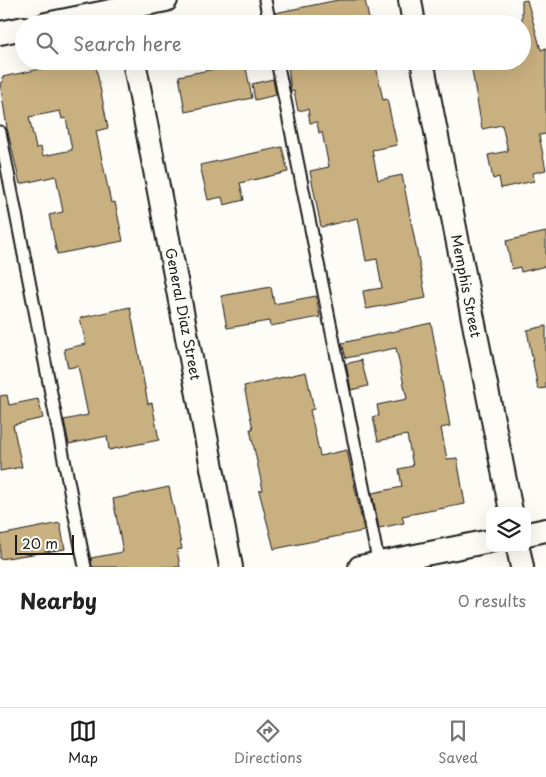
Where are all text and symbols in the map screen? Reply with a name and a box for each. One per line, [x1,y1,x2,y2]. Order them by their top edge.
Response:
search box [15,15,531,70]
icon: search [33,29,61,57]
text: Search here [73,29,182,57]
street label: Memphis Street [446,232,487,340]
street label: General Diaz Street [160,246,207,382]
map controls [486,507,531,552]
button: layers [486,507,531,552]
scale bar [15,532,74,555]
text: 20 m [22,533,58,554]
text: Nearby [20,584,97,616]
text: 0 results [458,588,526,612]
tab: Map [68,717,98,768]
tab: Directions [234,717,302,768]
tab: Saved [438,717,478,768]

